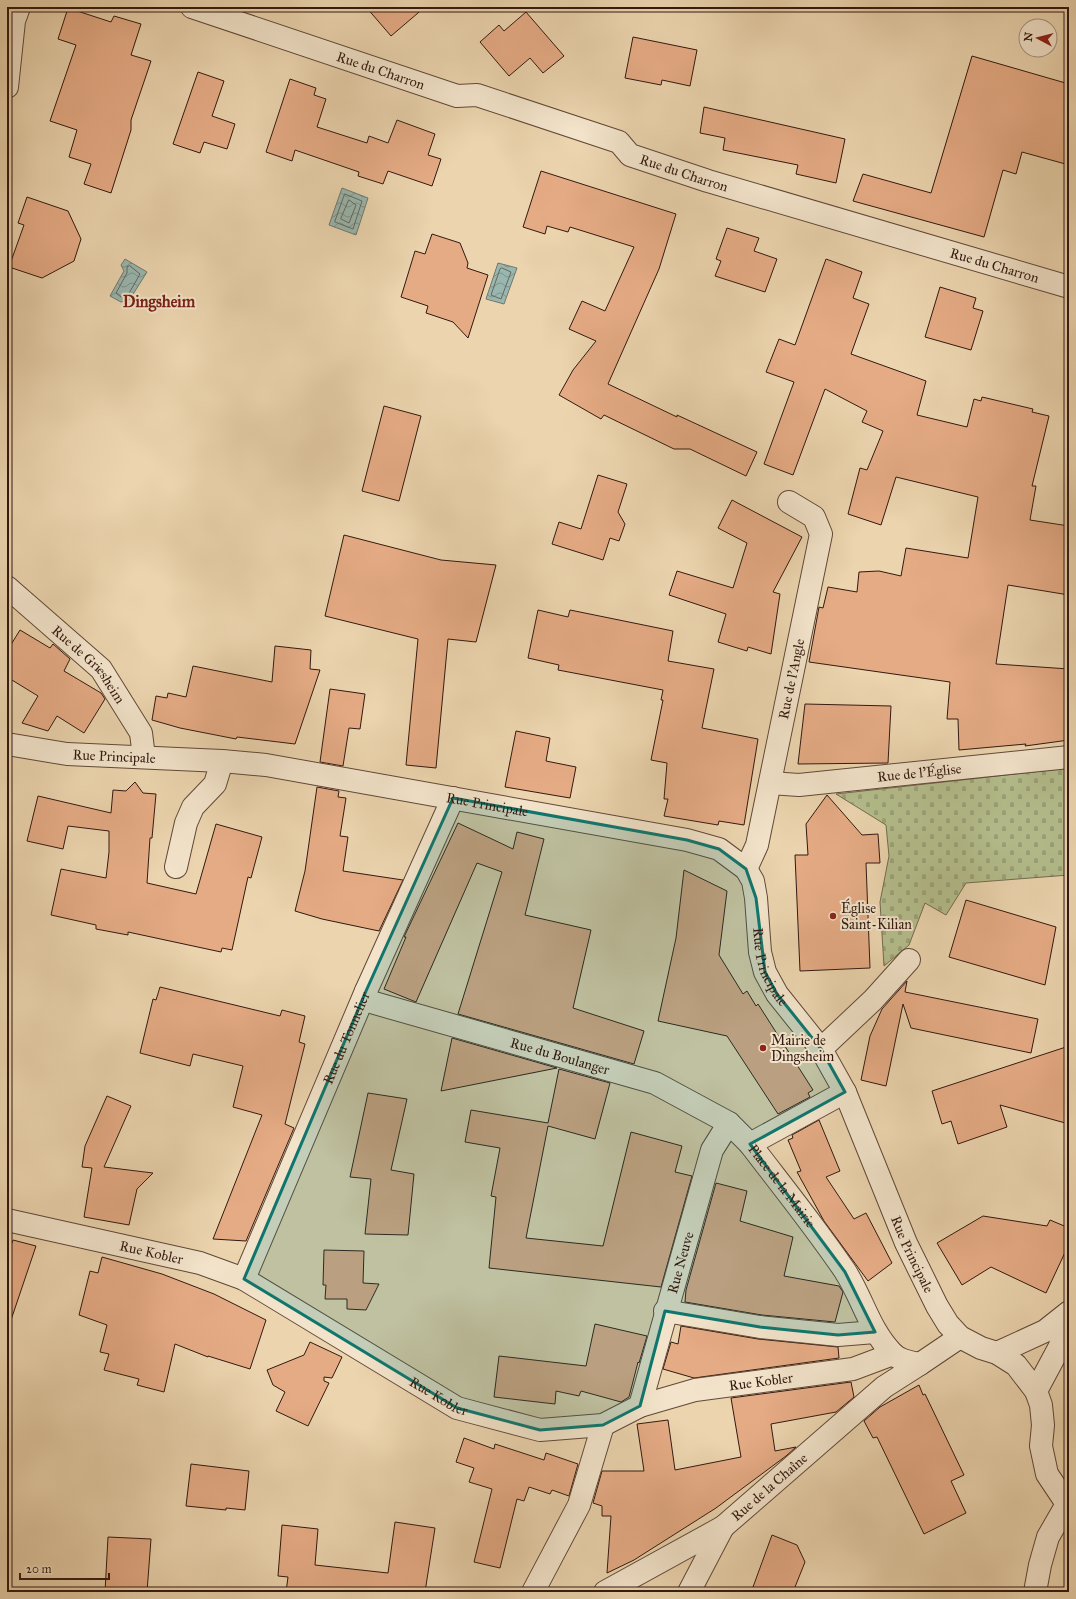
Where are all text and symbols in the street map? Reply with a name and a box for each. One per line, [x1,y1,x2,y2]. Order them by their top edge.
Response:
north arrow [1018,18,1058,58]
text: N [1022,31,1036,42]
street label: Rue du Charron [334,48,427,93]
street label: Rue du Charron [638,150,731,195]
street label: Rue du Charron [948,244,1041,286]
district label: Dingsheim [123,292,196,312]
street label: Rue de Griesheim [48,622,129,707]
street label: Rue de l'Angle [775,637,808,721]
street label: Rue Principale [72,746,156,766]
street label: Rue de l'Église [876,760,962,785]
street label: Rue Principale [445,789,530,820]
place label: Église Saint-Kilian [841,898,912,933]
marker: Église Saint-Kilian [828,911,838,921]
street label: Rue Principale [750,927,792,1009]
street label: Rue du Tonnelier [319,988,374,1087]
place label: Mairie de Dingsheim [771,1032,835,1065]
street label: Rue du Boulanger [508,1034,612,1078]
marker: Mairie de Dingsheim [758,1043,768,1053]
street label: Place de la Mairie [745,1141,819,1231]
street label: Rue Principale [887,1213,938,1296]
street label: Rue Neuve [664,1230,697,1295]
street label: Rue Kobler [118,1237,186,1268]
street label: Rue Kobler [728,1368,795,1394]
street label: Rue Kobler [407,1373,470,1419]
street label: Rue de la Chaîne [728,1449,811,1524]
scale bar [20,1555,109,1581]
text: 20 m [26,1562,52,1576]

